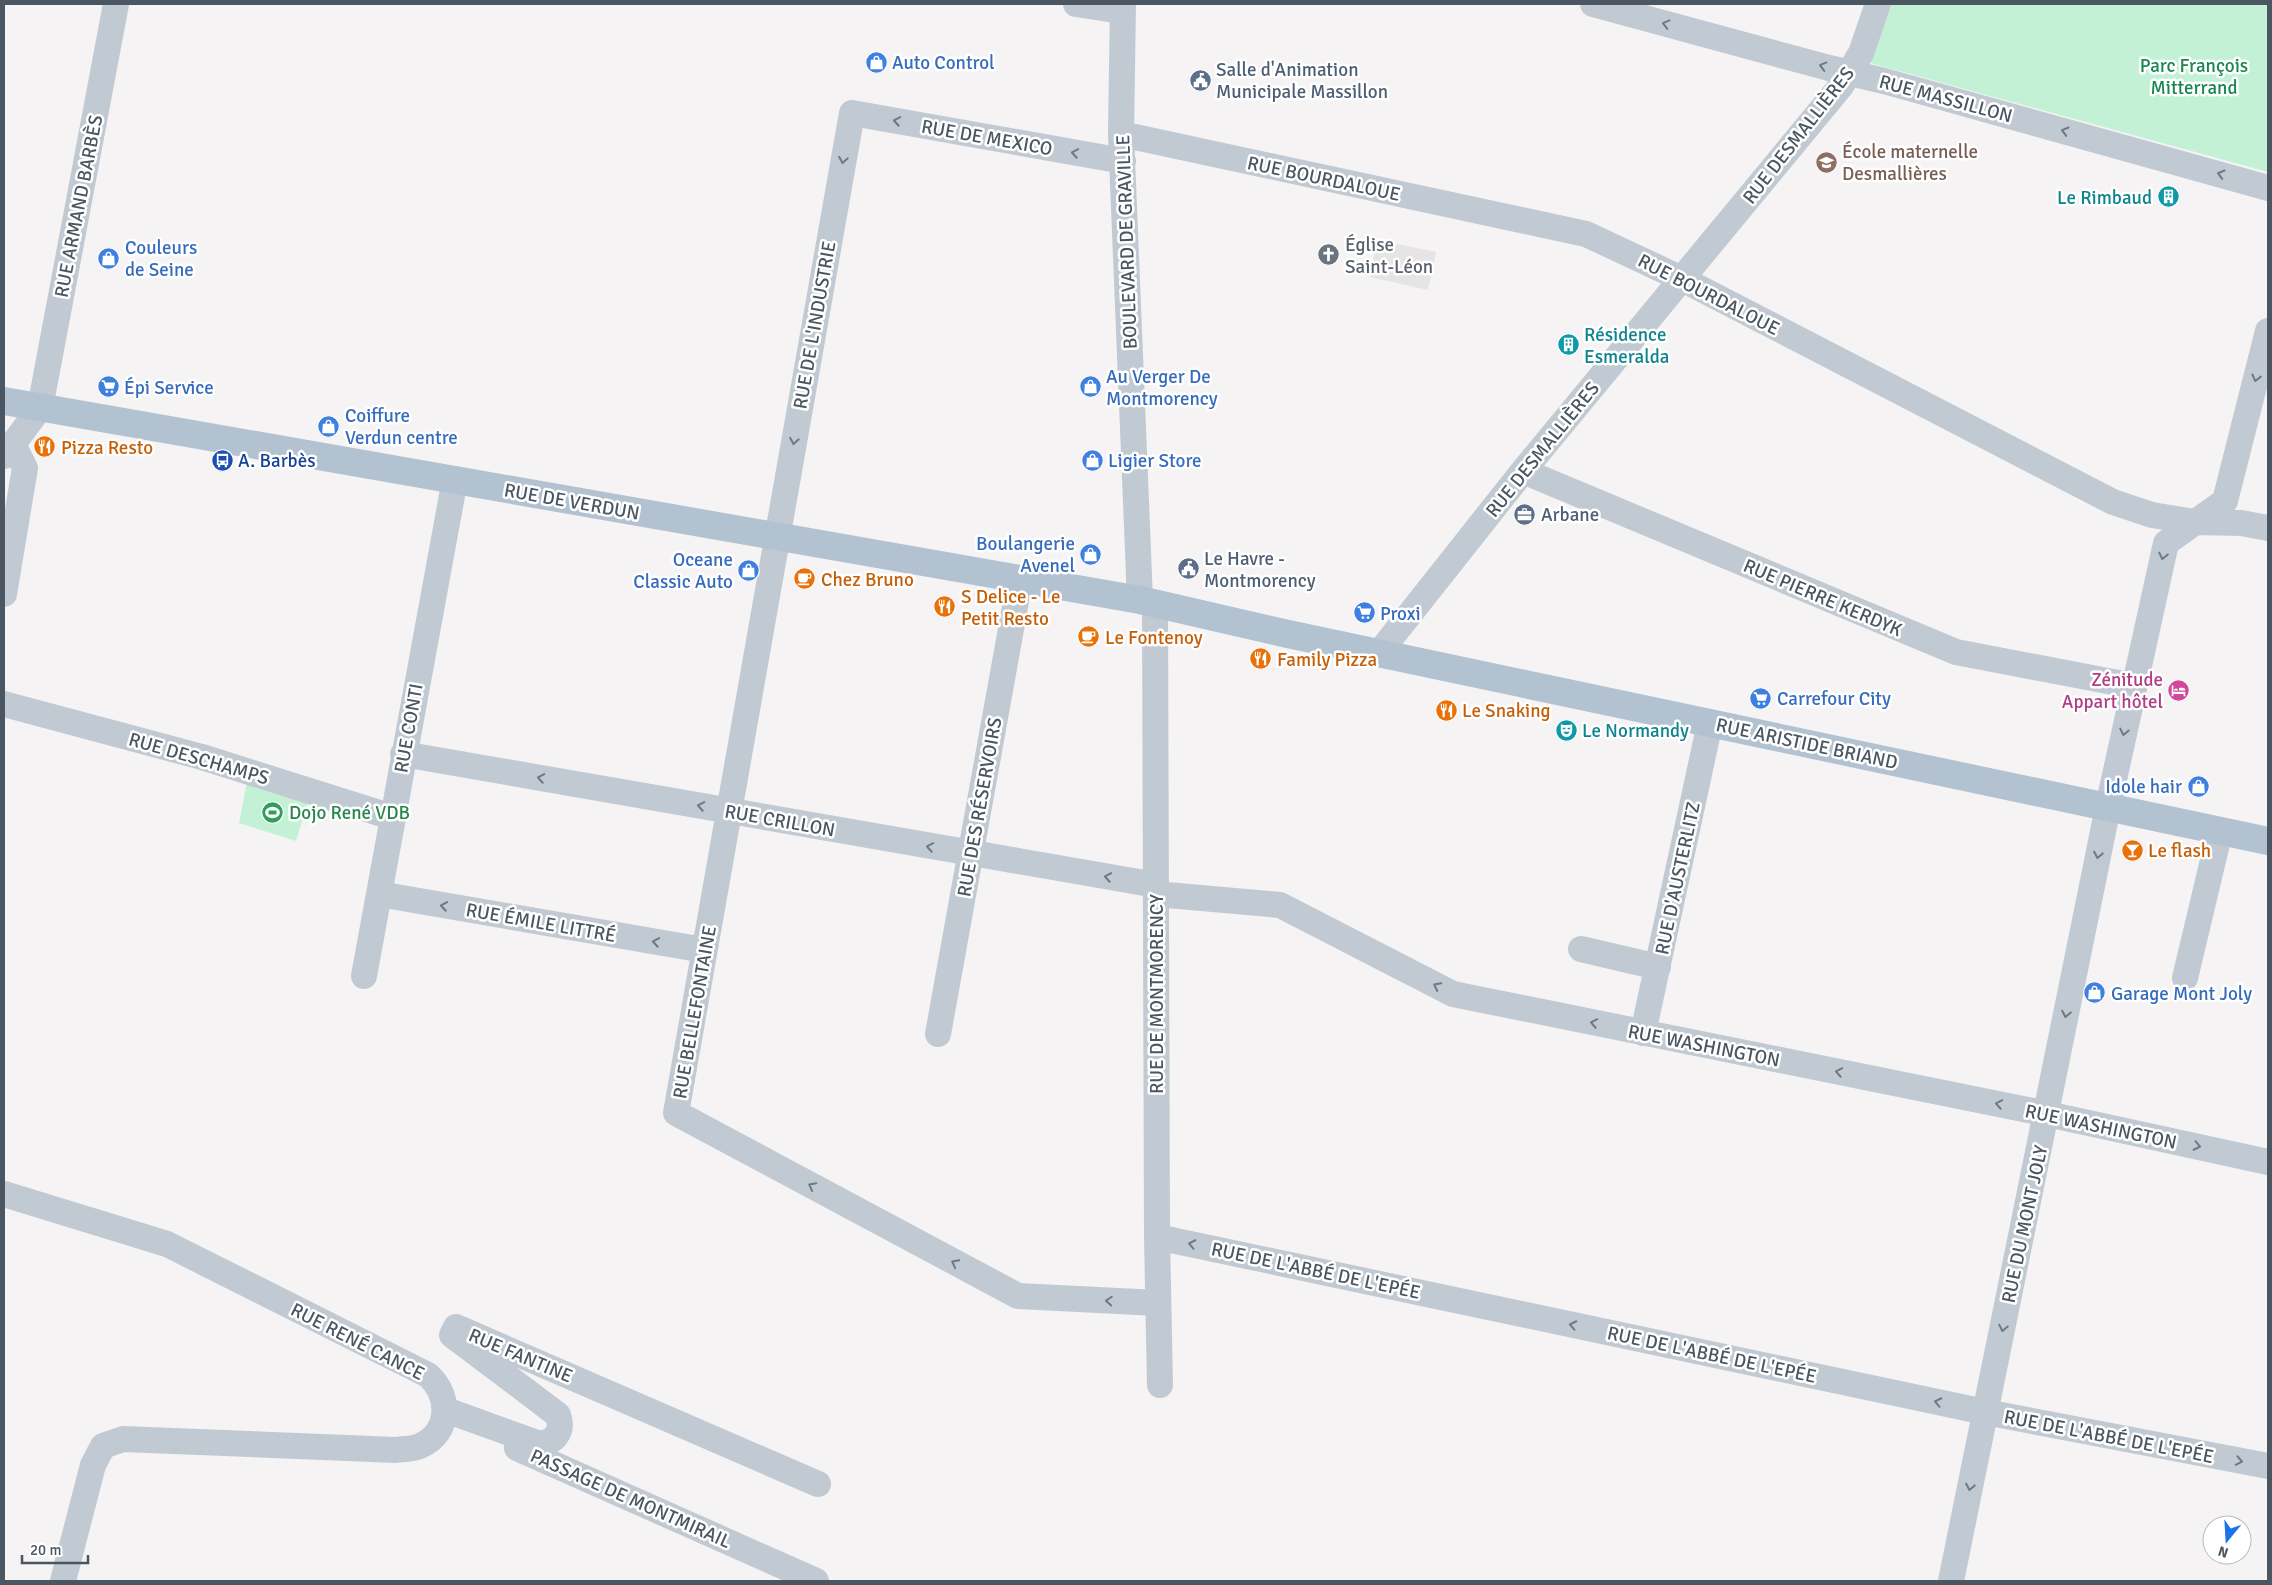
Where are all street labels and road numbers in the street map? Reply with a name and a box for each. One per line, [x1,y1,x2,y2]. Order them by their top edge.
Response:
street label: RUE DESMALLIÈRES [1738,62,1860,209]
street label: RUE MASSILLON [1876,70,2015,128]
street label: RUE ARMAND BARBÈS [50,113,108,300]
street label: RUE DE MEXICO [919,115,1054,161]
street label: BOULEVARD DE GRAVILLE [1111,134,1143,350]
street label: RUE BOURDALOUE [1245,151,1402,207]
street label: RUE DE L'INDUSTRIE [788,239,842,411]
street label: RUE BOURDALOUE [1634,249,1783,341]
street label: RUE DESMALLIÈRES [1481,377,1605,522]
street label: RUE DE VERDUN [502,478,641,526]
street label: RUE PIERRE KERDYK [1740,554,1906,642]
street label: RUE CONTI [389,682,429,775]
street label: RUE ARISTIDE BRIAND [1714,713,1900,775]
street label: RUE DES RÉSERVOIRS [952,716,1008,899]
street label: RUE DESCHAMPS [126,727,272,790]
street label: RUE CRILLON [723,799,837,843]
street label: RUE D'AUSTERLITZ [1650,799,1706,957]
street label: RUE DE MONTMORENCY [1145,894,1169,1094]
street label: RUE ÉMILE LITTRÉ [464,898,618,948]
street label: RUE BELLEFONTAINE [668,924,722,1101]
street label: RUE WASHINGTON [1626,1019,1782,1072]
street label: RUE WASHINGTON [2023,1099,2179,1155]
street label: RUE DU MONT JOLY [1997,1143,2054,1305]
street label: RUE DE L'ABBÉ DE L'EPÉE [1209,1237,1423,1305]
street label: RUE RENÉ CANCE [287,1298,428,1386]
street label: RUE DE L'ABBÉ DE L'EPÉE [1605,1321,1819,1389]
street label: RUE FANTINE [465,1323,576,1389]
street label: RUE DE L'ABBÉ DE L'EPÉE [2002,1405,2216,1469]
street label: PASSAGE DE MONTMIRAIL [527,1444,735,1554]

